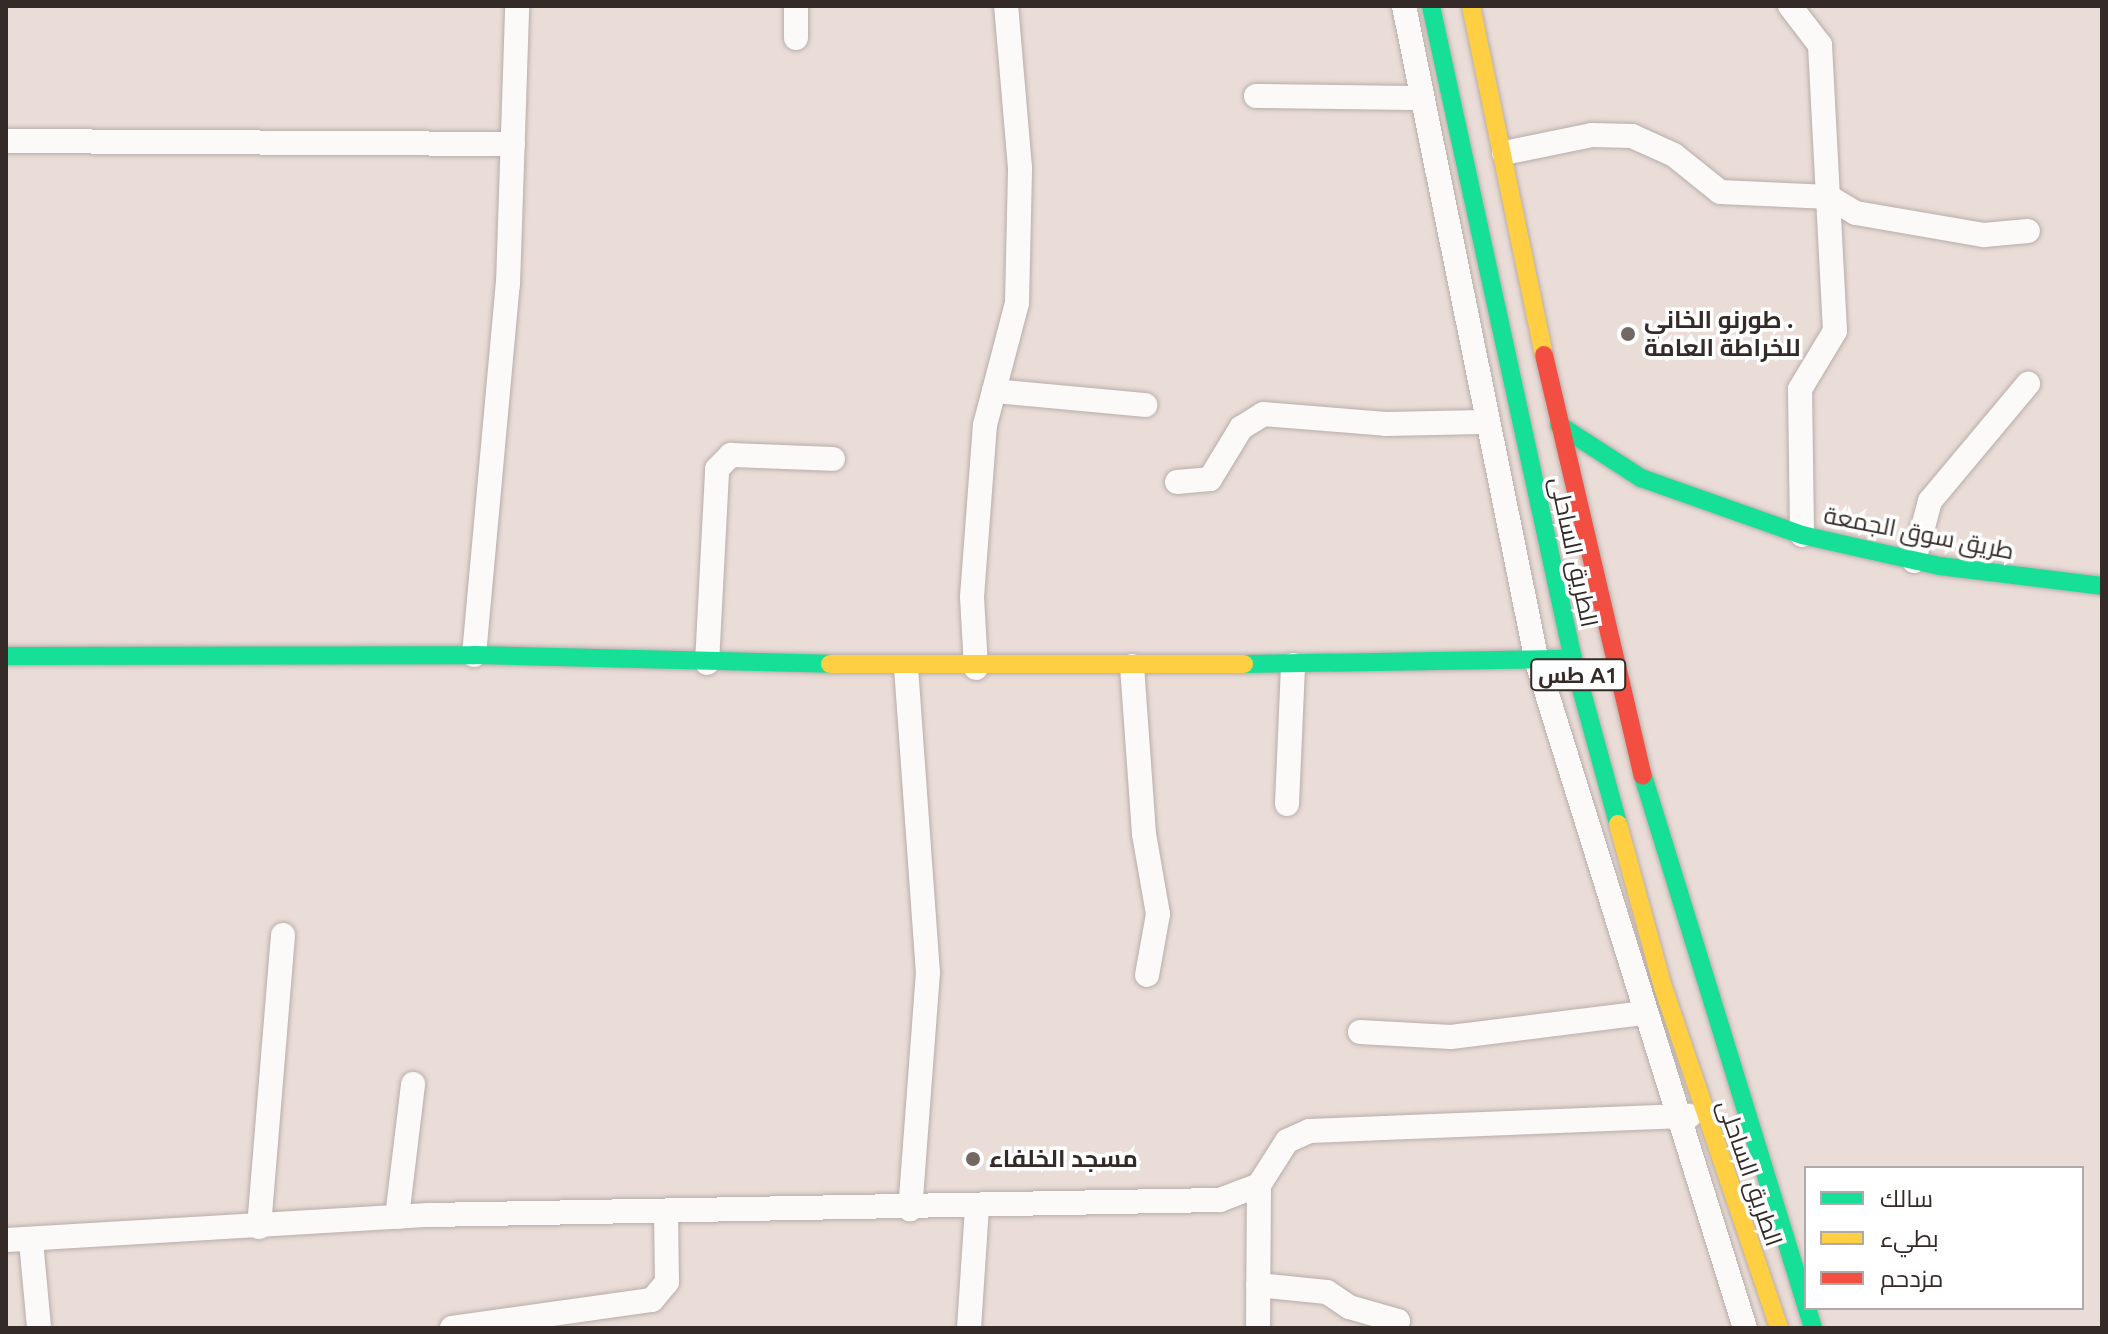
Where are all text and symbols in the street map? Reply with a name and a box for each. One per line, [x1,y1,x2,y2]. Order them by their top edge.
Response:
place label: طورنو الخاني . للخراطة العامة [1644,306,1801,362]
marker: طورنو الخاني . للخراطة العامة [1619,325,1637,343]
street label: الطريق الساحلى [1544,474,1604,630]
street label: طريق سوق الجمعة [1821,500,2017,566]
road number: طس A1 [1530,657,1626,693]
street label: الطريق الساحلى [1711,1096,1789,1250]
place label: مسجد الخلفاء [989,1145,1138,1173]
marker: مسجد الخلفاء [964,1150,982,1168]
legend [1804,1166,2084,1310]
text: سالك [1880,1185,1933,1212]
text: بطيء [1880,1225,1939,1252]
text: مزدحم [1880,1265,1943,1292]

